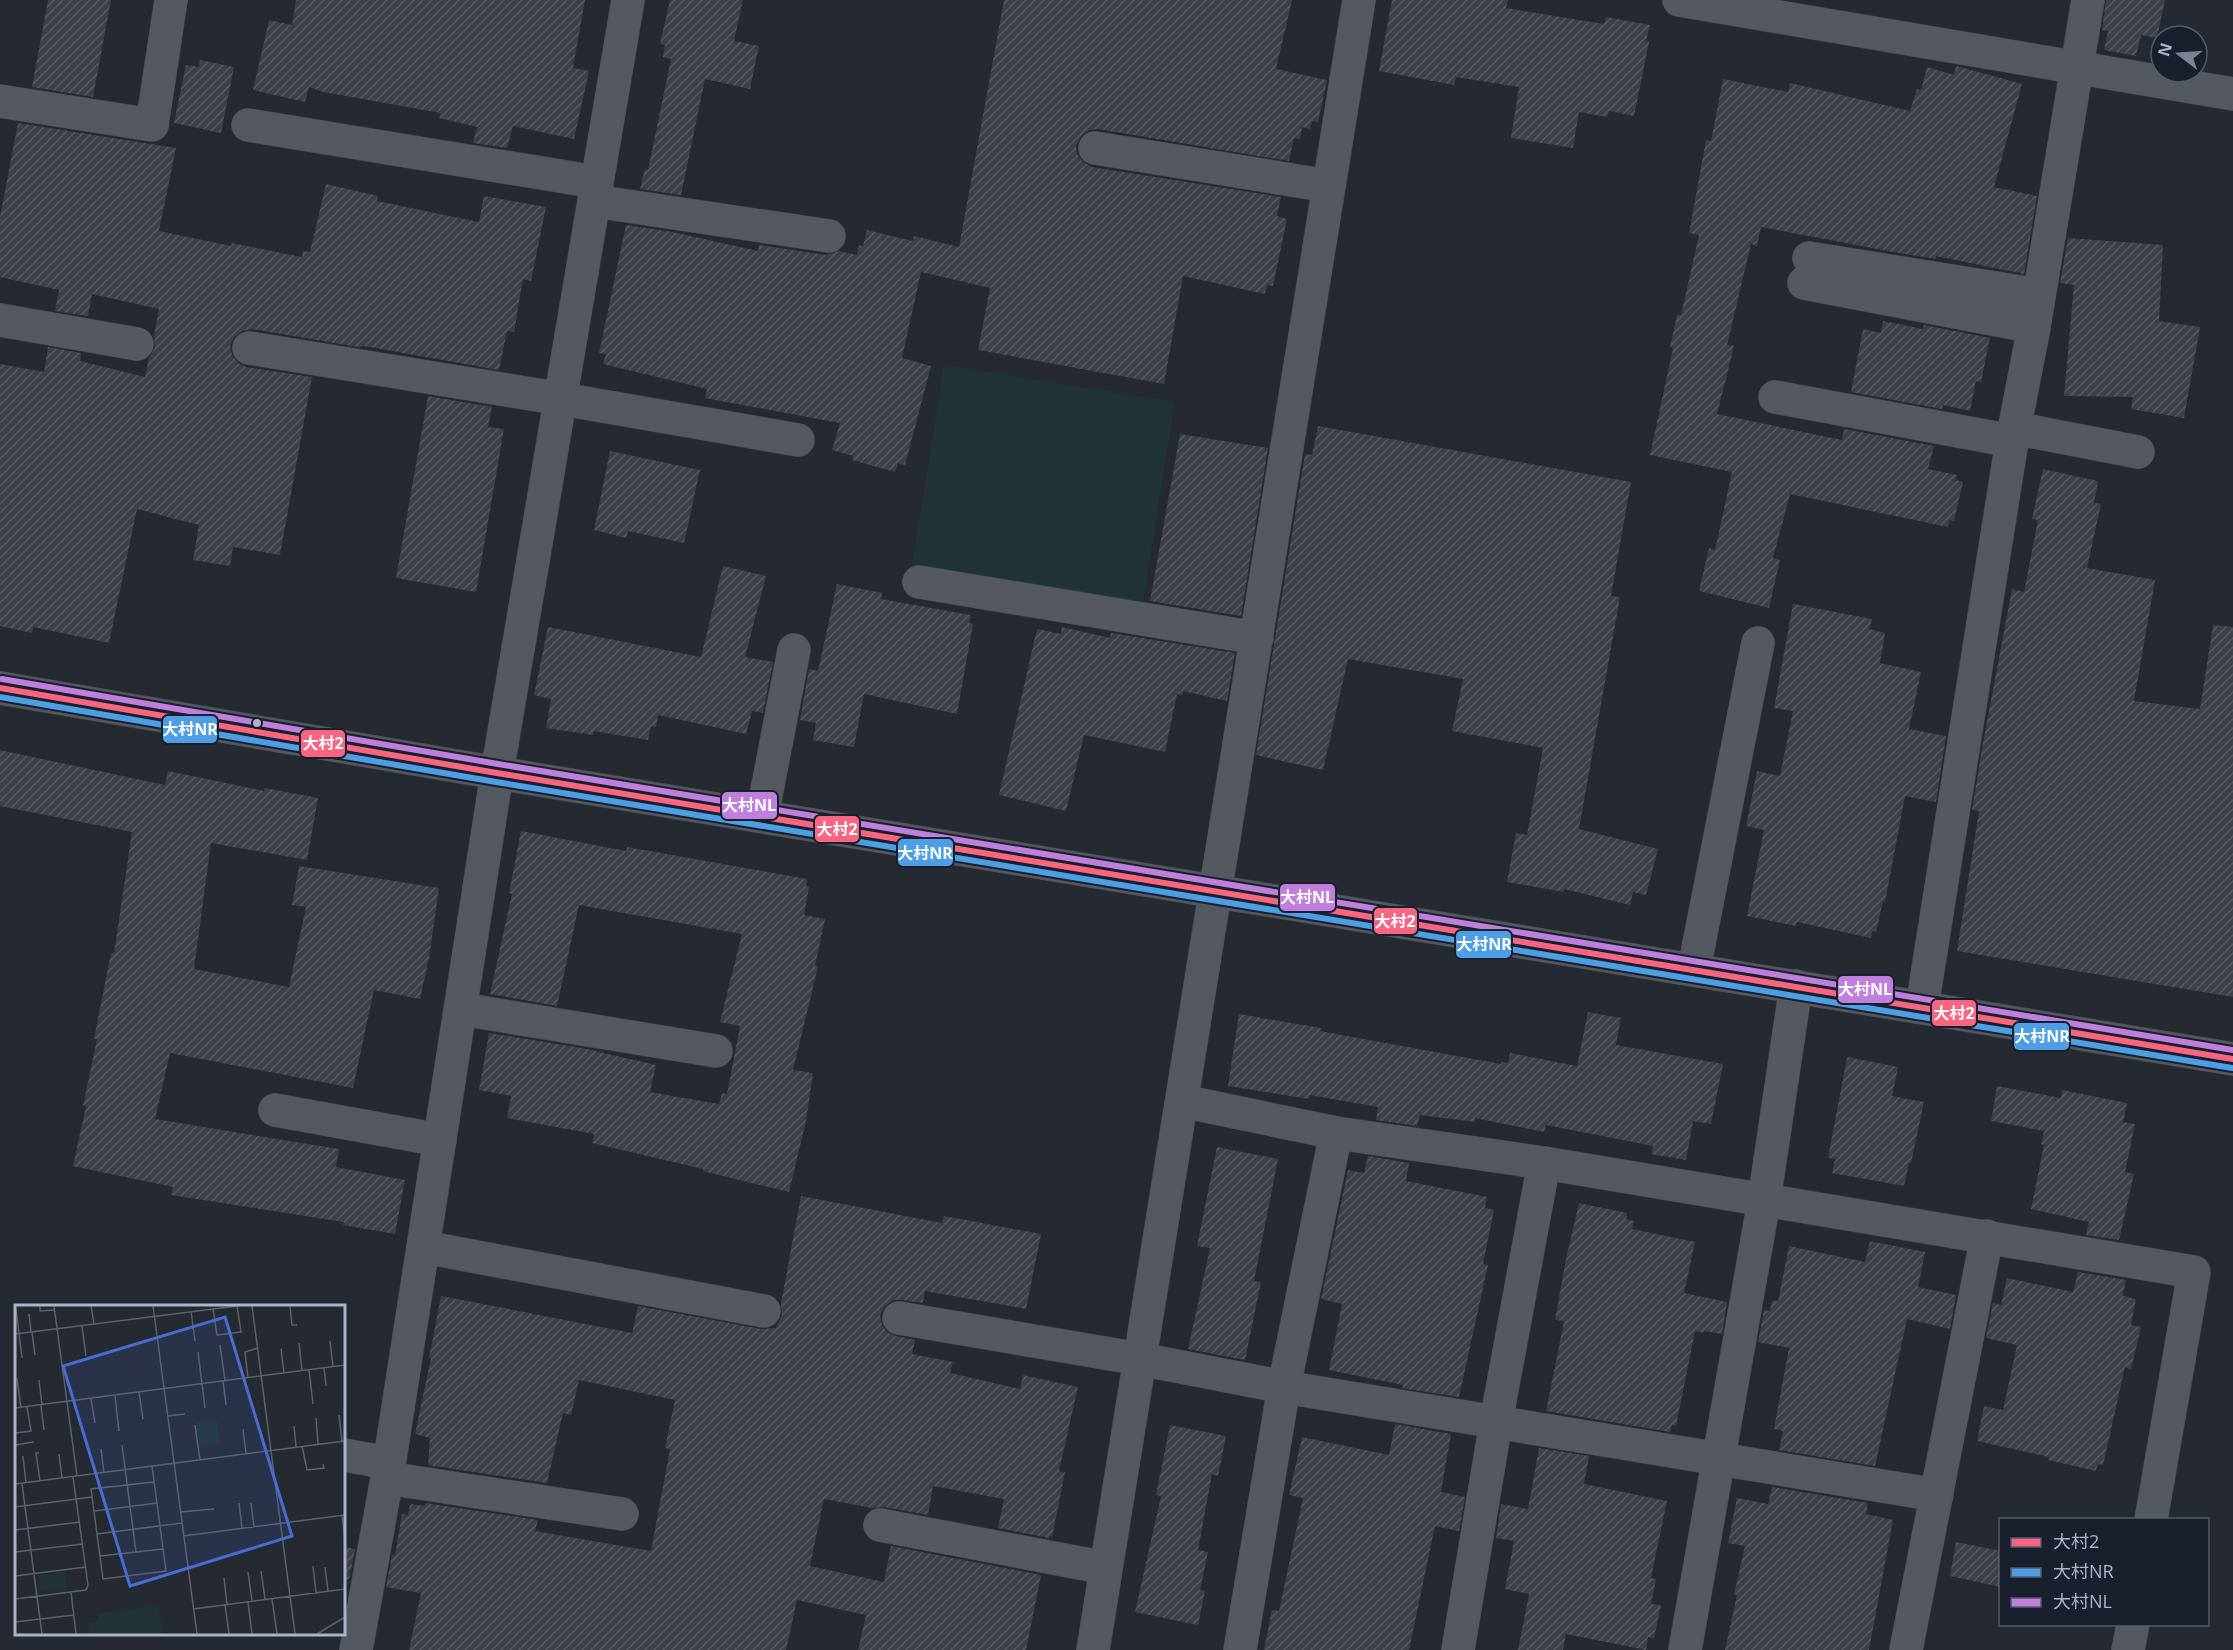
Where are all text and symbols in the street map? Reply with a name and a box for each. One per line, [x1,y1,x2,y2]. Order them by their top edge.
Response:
north arrow [2149,24,2209,84]
text: N [2152,40,2177,59]
line badge: 大村NR [162,715,218,744]
unlabelled marker [251,717,263,729]
text: 大村NR [162,718,218,740]
line badge: 大村2 [300,729,346,758]
text: 大村2 [302,732,344,754]
line badge: 大村NL [721,791,778,820]
text: 大村NL [722,794,776,816]
line badge: 大村2 [814,815,860,843]
text: 大村2 [816,818,858,840]
line badge: 大村NR [897,838,954,867]
text: 大村NR [897,842,953,864]
line badge: 大村NL [1279,883,1336,912]
text: 大村NL [1280,886,1334,908]
line badge: 大村2 [1373,907,1418,935]
text: 大村2 [1374,910,1416,932]
line badge: 大村NR [1455,930,1512,959]
text: 大村NR [1456,933,1512,955]
line badge: 大村NL [1837,975,1894,1004]
text: 大村NL [1838,978,1892,1000]
line badge: 大村2 [1931,999,1977,1027]
text: 大村2 [1933,1002,1975,1024]
line badge: 大村NR [2013,1022,2070,1051]
text: 大村NR [2014,1025,2070,1047]
inset map [15,1305,345,1635]
legend [1999,1518,2209,1626]
text: 大村2 [2053,1529,2099,1553]
text: 大村NR [2053,1559,2114,1583]
text: 大村NL [2053,1589,2112,1613]

